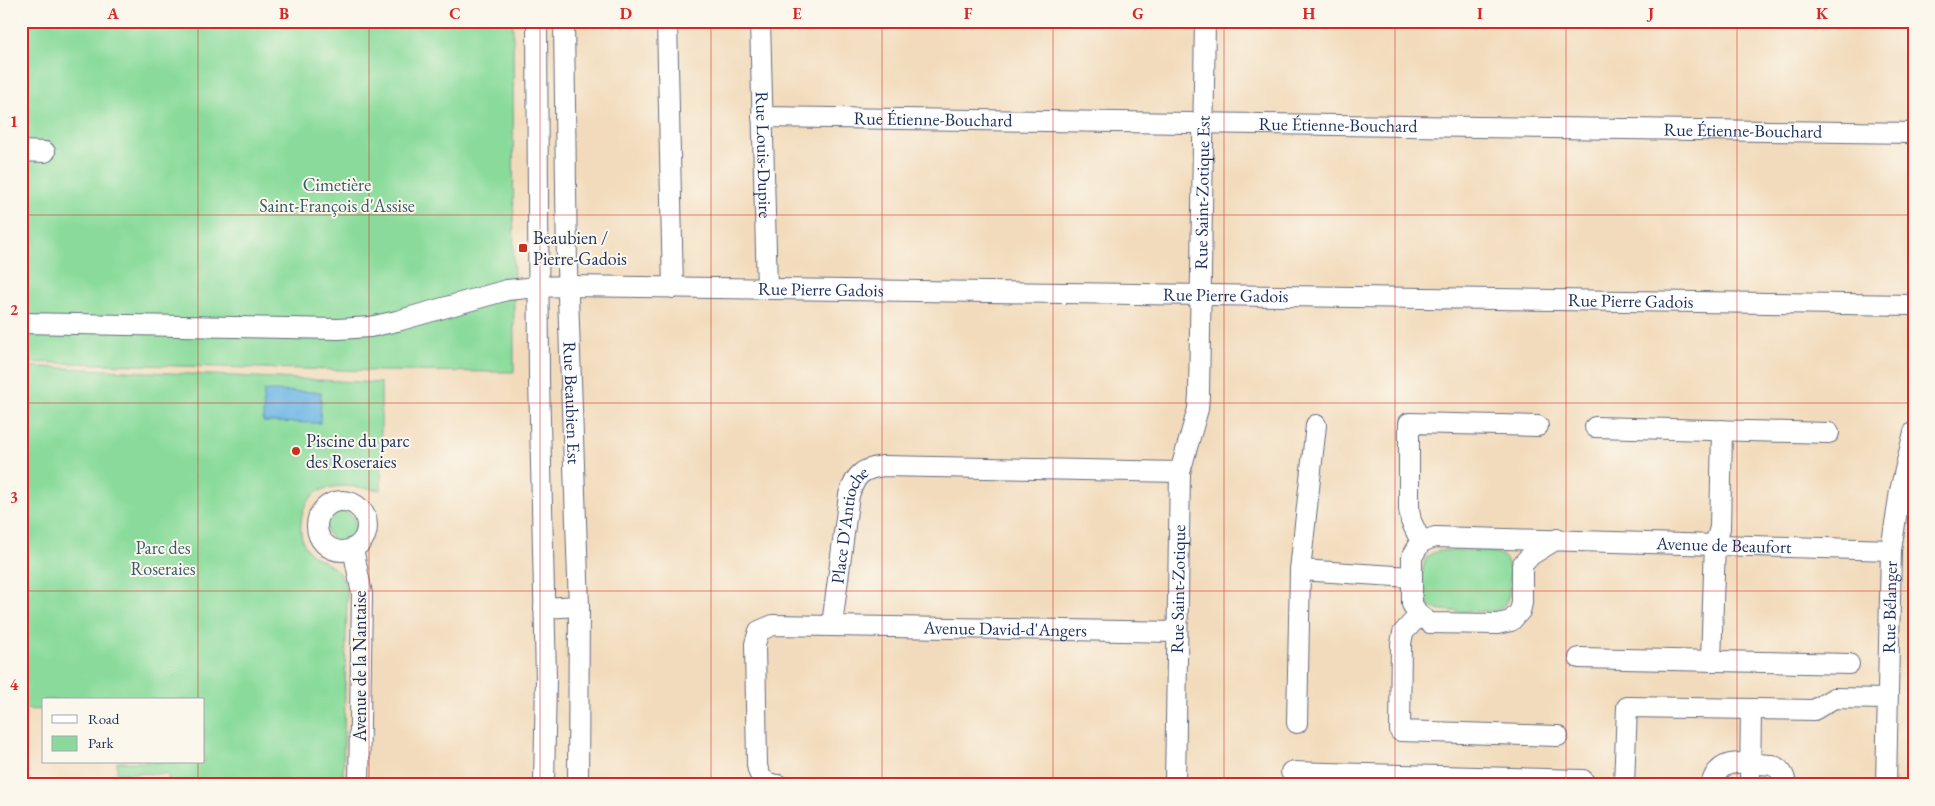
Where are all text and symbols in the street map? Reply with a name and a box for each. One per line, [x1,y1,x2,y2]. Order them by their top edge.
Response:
text: A [106,3,119,24]
text: B [279,3,289,24]
text: C [449,3,461,24]
text: D [620,3,632,24]
text: E [792,3,802,24]
text: F [964,3,973,24]
text: G [1132,3,1144,24]
text: H [1303,3,1316,24]
text: I [1477,3,1483,24]
text: J [1646,3,1654,24]
text: K [1816,3,1829,24]
street label: Rue Louis-Dupire [751,91,777,219]
street label: Rue Étienne-Bouchard [853,106,1013,131]
text: 1 [10,111,18,132]
street label: Rue Étienne-Bouchard [1258,112,1418,137]
street label: Rue Saint-Zotique Est [1189,115,1214,270]
street label: Rue Étienne-Bouchard [1663,118,1823,143]
park label: Cimetière Saint-François d'Assise [259,173,415,217]
place label: Beaubien / Pierre-Gadois [533,226,627,270]
marker: Beaubien / Pierre-Gadois [517,242,529,254]
street label: Rue Pierre Gadois [758,277,884,301]
street label: Rue Pierre Gadois [1163,282,1289,307]
street label: Rue Pierre Gadois [1568,288,1694,313]
text: 2 [10,299,19,320]
street label: Rue Beaubien Est [559,341,586,465]
place label: Piscine du parc des Roseraies [306,429,410,473]
marker: Piscine du parc des Roseraies [290,445,302,457]
street label: Place D'Antioche [825,460,872,585]
text: 3 [10,487,18,508]
street label: Rue Saint-Zotique [1165,524,1190,654]
street label: Avenue de Beaufort [1655,531,1792,558]
park label: Parc des Roseraies [130,536,196,580]
street label: Rue Bélanger [1877,561,1902,654]
street label: Avenue de la Nantaise [348,590,371,743]
street label: Avenue David-d'Angers [922,616,1087,641]
text: 4 [10,674,19,695]
legend [42,698,205,764]
text: Road [88,709,120,728]
text: Park [88,733,115,752]

